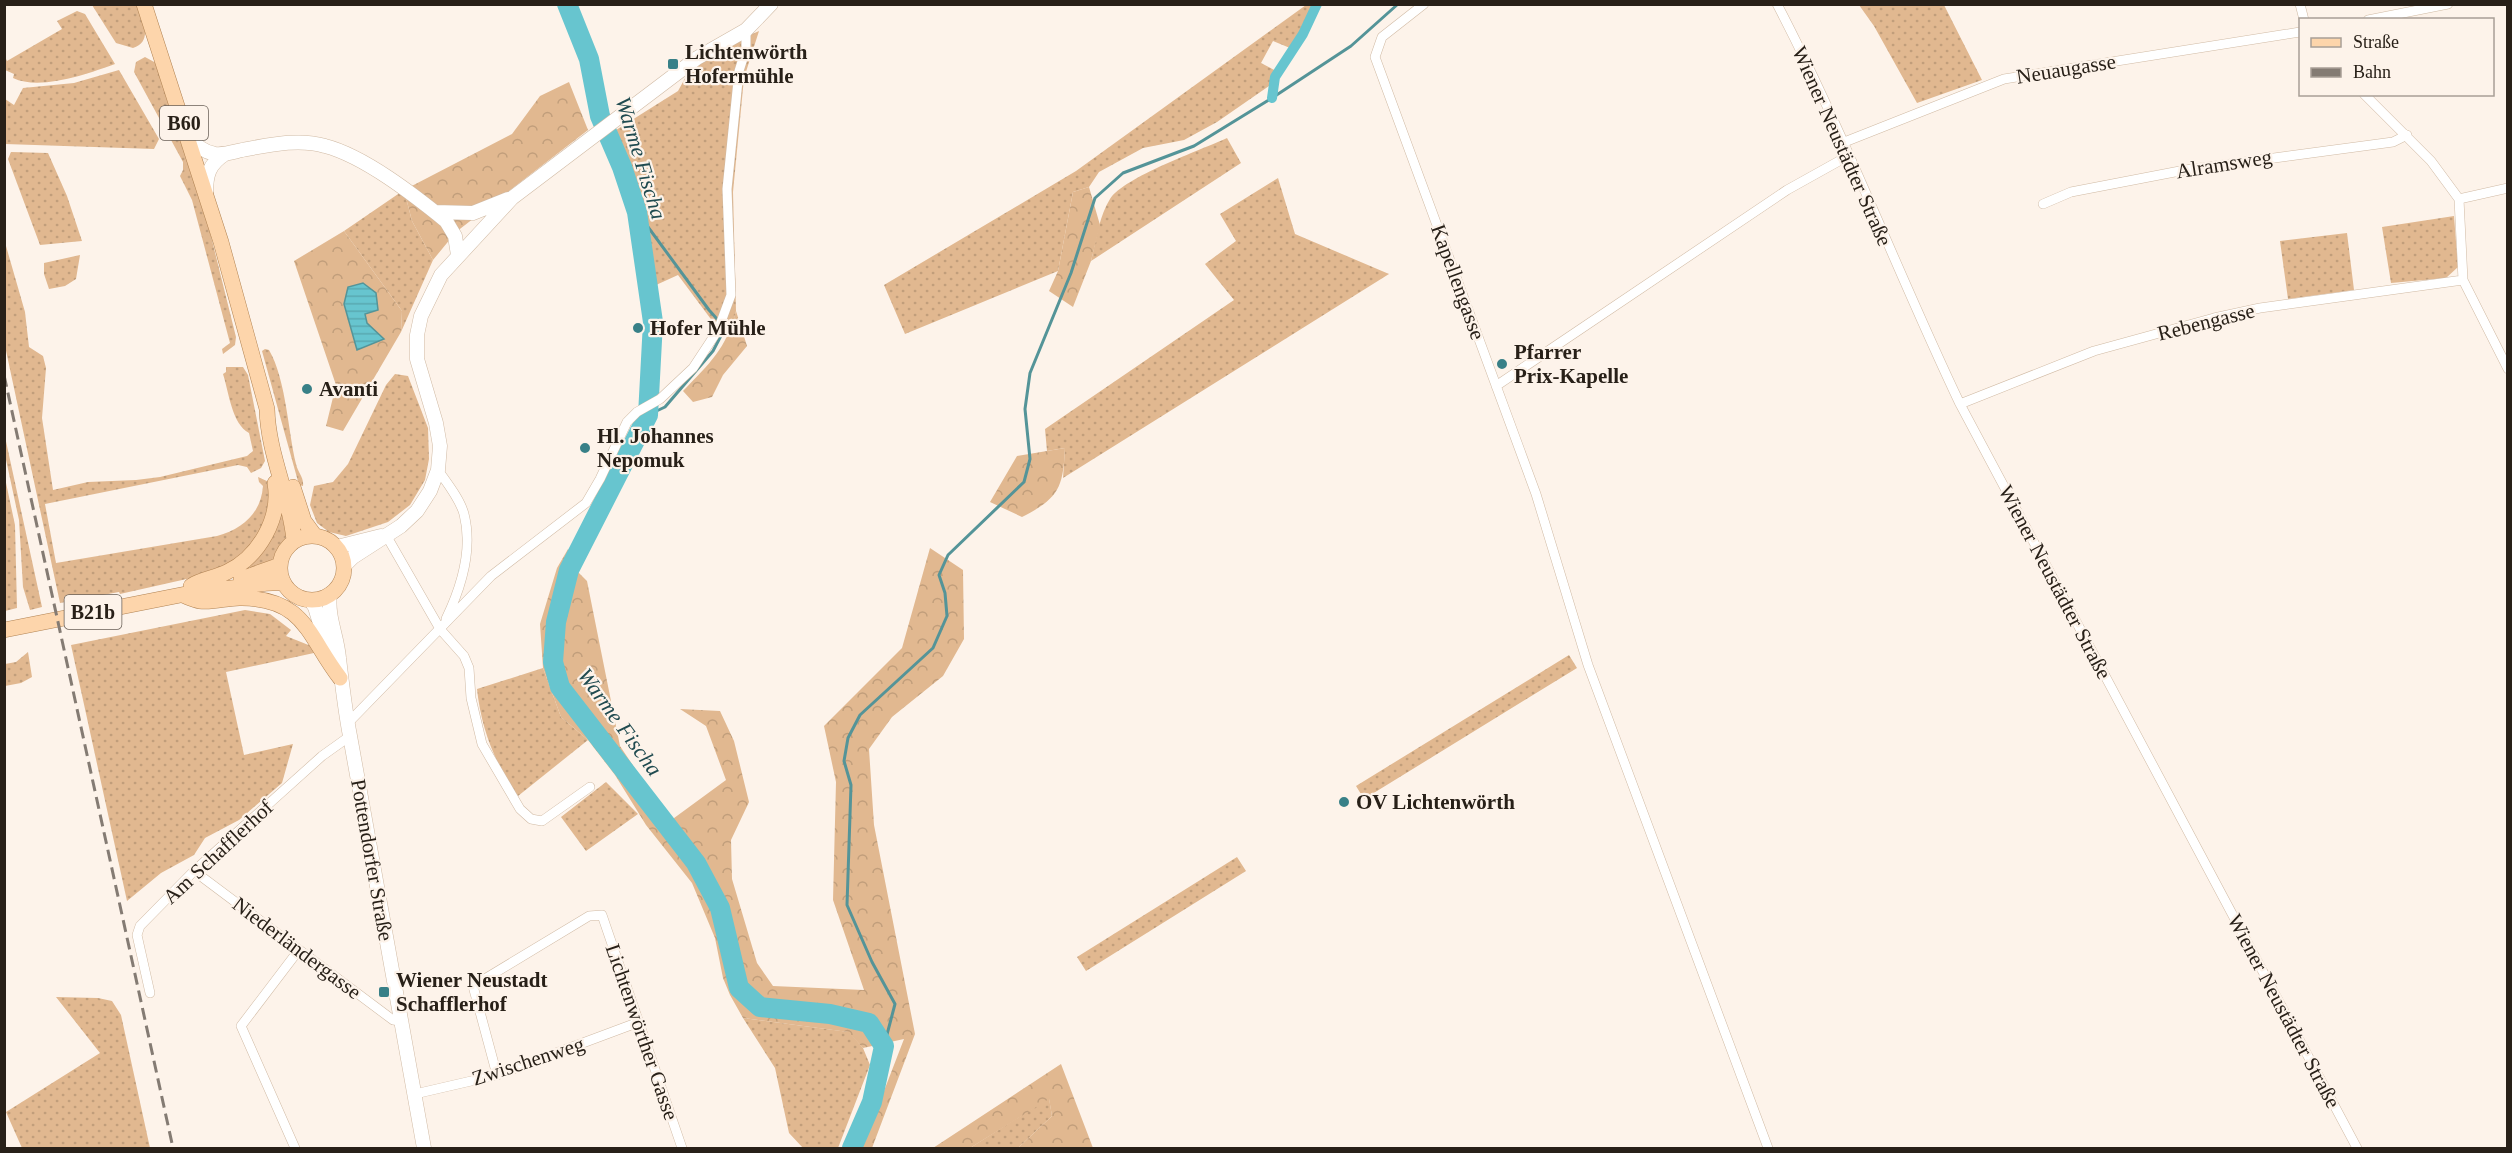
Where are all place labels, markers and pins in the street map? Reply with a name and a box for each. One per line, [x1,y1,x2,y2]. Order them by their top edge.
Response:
place label: Lichtenwörth Hofermühle [685,40,808,88]
marker: Lichtenwörth Hofermühle [666,57,680,71]
place label: Hofer Mühle [650,316,766,340]
marker: Hofer Mühle [631,321,645,335]
place label: Pfarrer Prix-Kapelle [1514,340,1628,388]
marker: Pfarrer Prix-Kapelle [1495,357,1509,371]
place label: Avanti [319,377,378,401]
marker: Avanti [300,382,314,396]
place label: Hl. Johannes Nepomuk [597,424,714,472]
marker: Hl. Johannes Nepomuk [578,441,592,455]
place label: OV Lichtenwörth [1356,790,1515,814]
marker: OV Lichtenwörth [1337,795,1351,809]
place label: Wiener Neustadt Schafflerhof [396,968,547,1016]
marker: Wiener Neustadt Schafflerhof [377,985,391,999]

